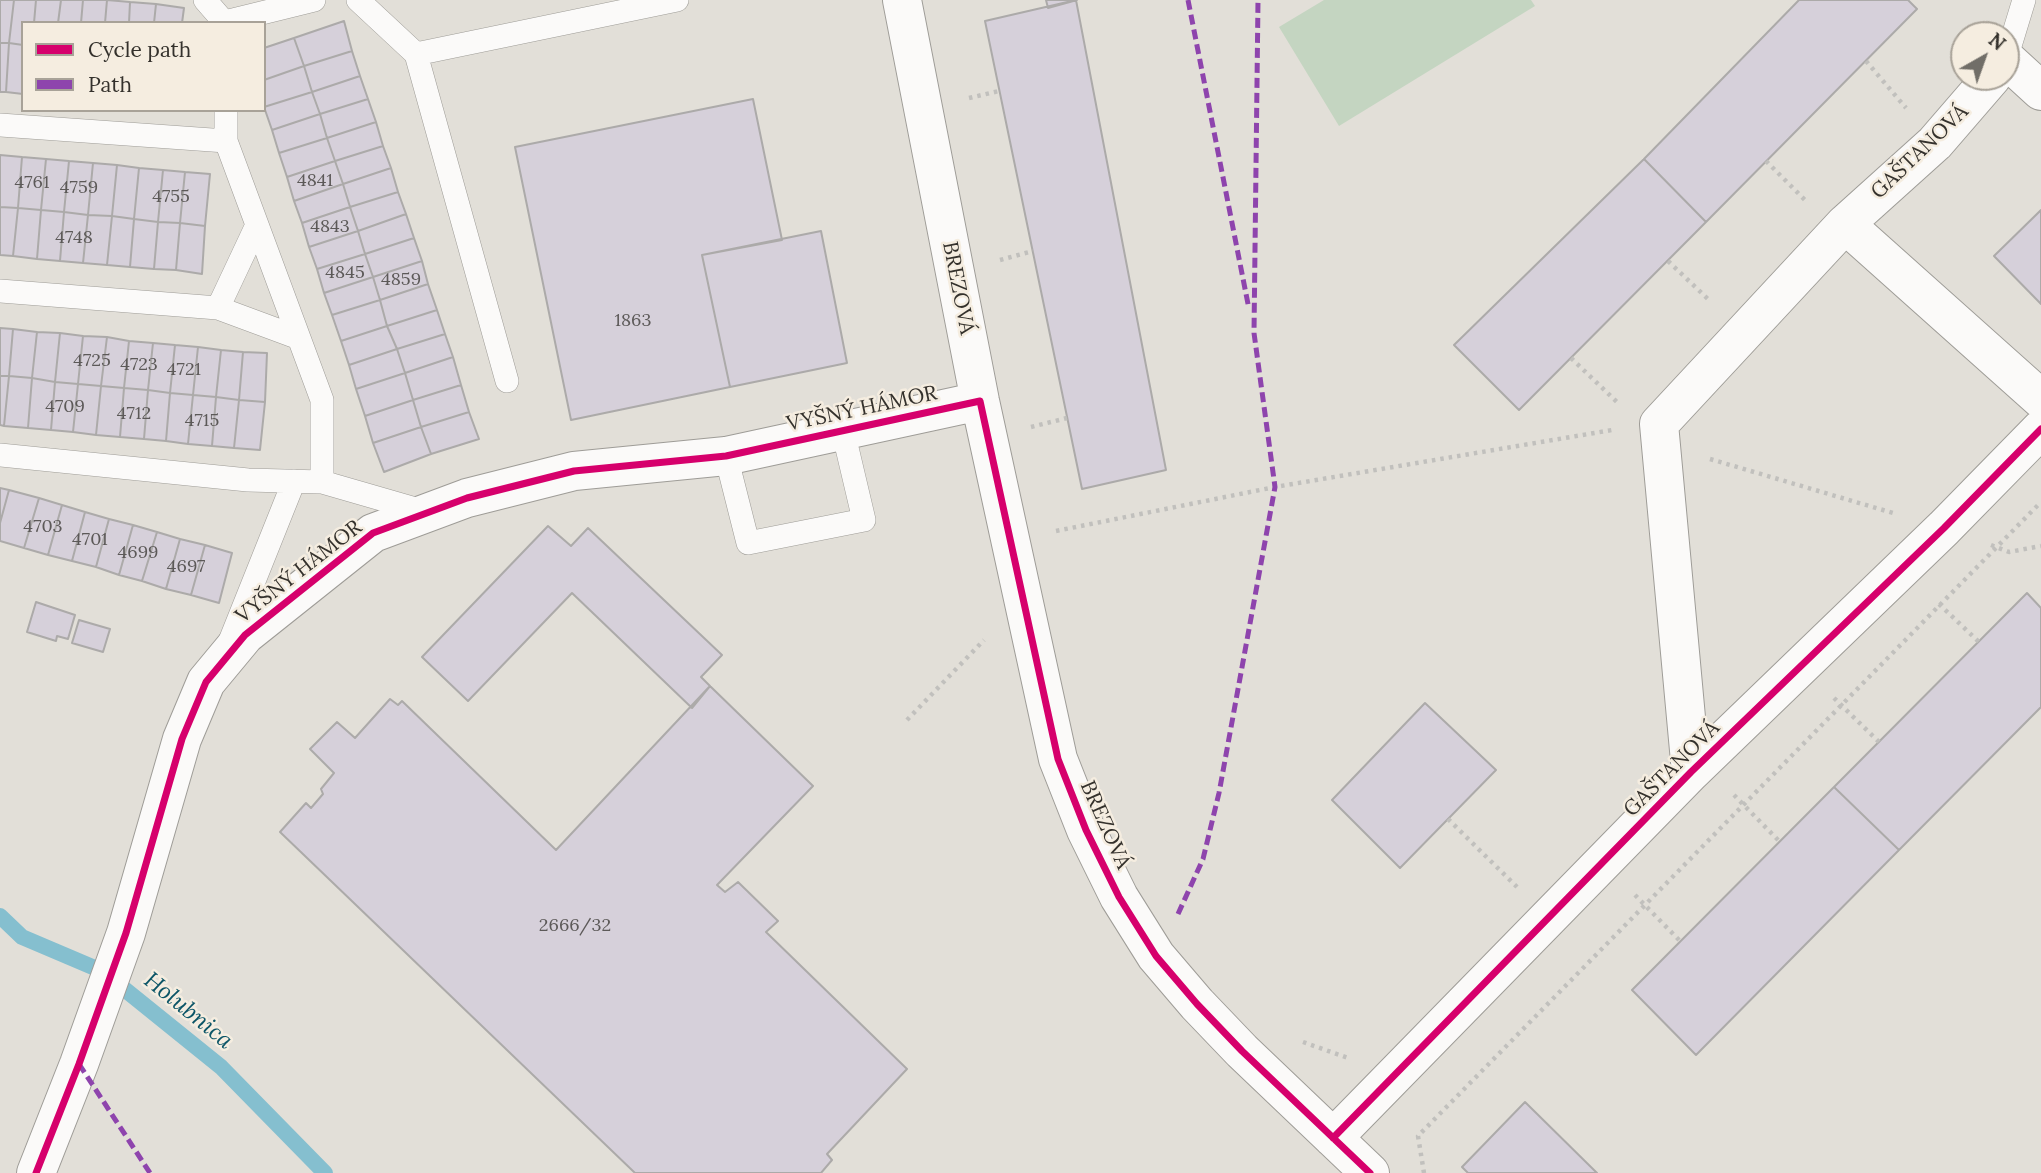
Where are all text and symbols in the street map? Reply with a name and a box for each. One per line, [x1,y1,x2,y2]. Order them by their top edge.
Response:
legend [21,21,266,112]
north arrow [1950,21,2020,91]
text: N [1984,28,2011,55]
text: Cycle path [88,36,191,63]
text: Path [88,71,132,98]
street label: GAŠTANOVÁ [1866,99,1974,205]
house number: 4841 [297,170,333,192]
house number: 4761 [14,172,50,194]
house number: 4759 [60,177,98,199]
house number: 4755 [152,186,190,208]
house number: 4843 [310,216,350,238]
house number: 4748 [55,227,93,249]
street label: BREZOVÁ [937,239,979,337]
house number: 4845 [325,262,365,284]
house number: 4859 [381,269,421,291]
house number: 1863 [614,310,652,332]
house number: 4725 [73,350,111,372]
house number: 4723 [120,354,158,376]
house number: 4721 [167,359,201,381]
street label: VYŠNÝ HÁMOR [784,381,940,437]
house number: 4709 [45,396,85,418]
house number: 4712 [117,403,151,425]
house number: 4715 [185,410,219,432]
street label: VYŠNÝ HÁMOR [231,515,367,629]
house number: 4703 [23,516,63,538]
house number: 4701 [72,529,108,551]
house number: 4699 [118,542,158,564]
house number: 4697 [167,556,205,578]
street label: GAŠTANOVÁ [1619,716,1725,822]
street label: BREZOVÁ [1074,777,1136,873]
house number: 2666/32 [539,915,611,937]
water label: Holubnica [138,967,238,1055]

